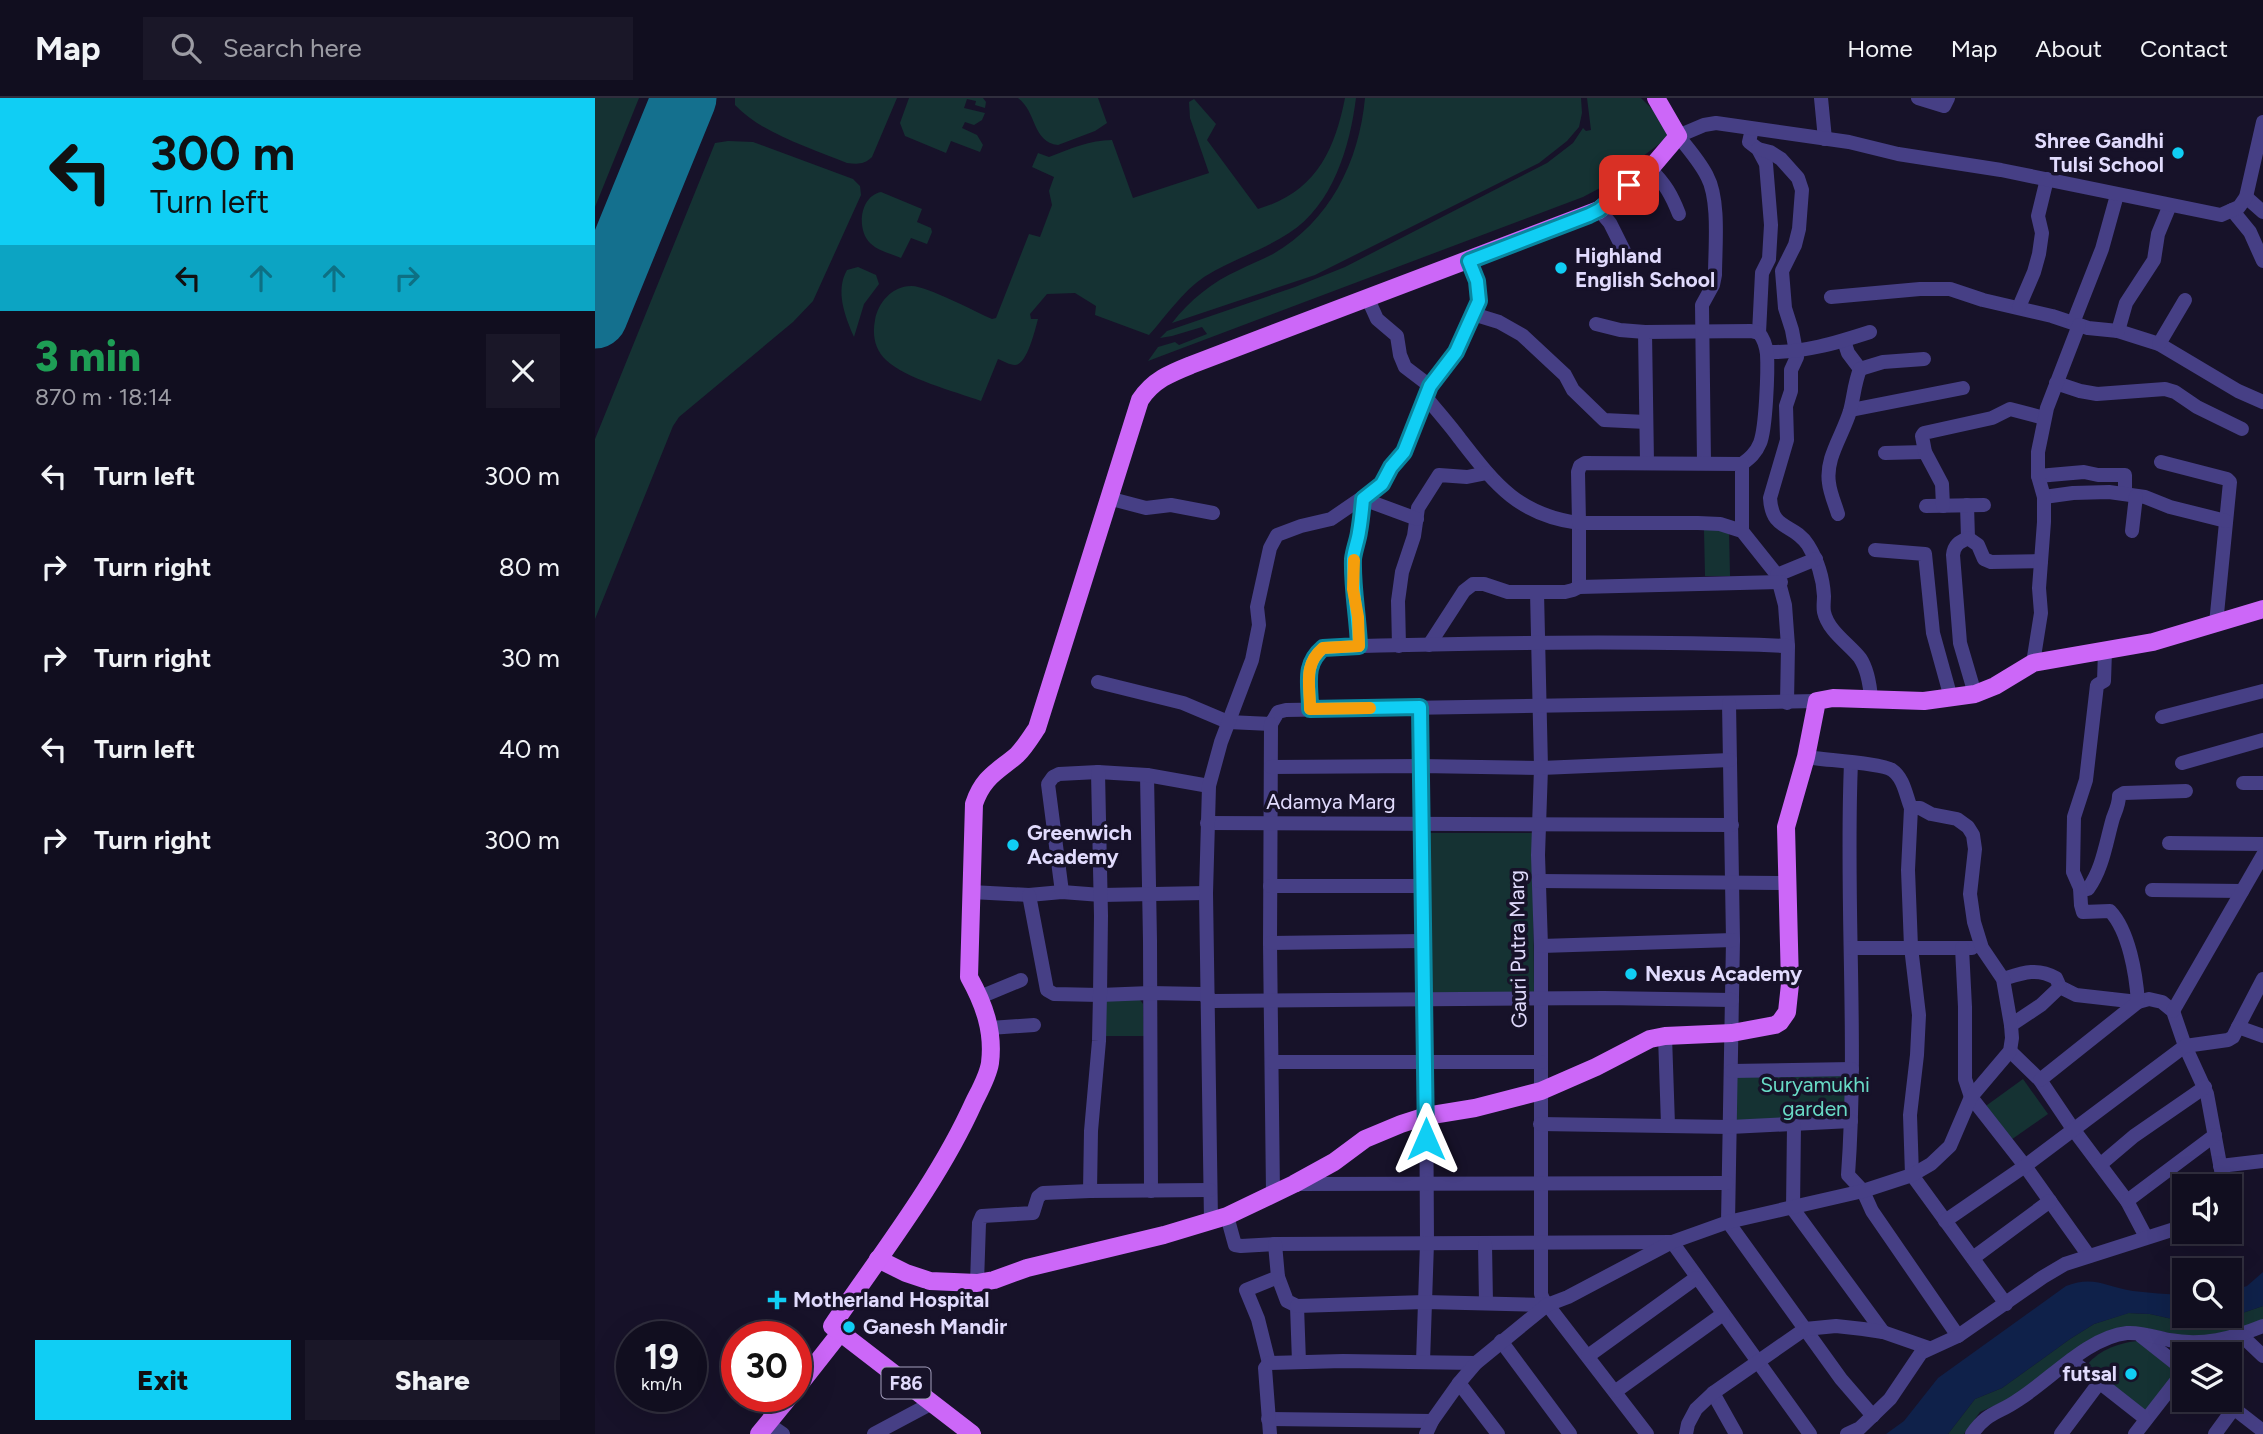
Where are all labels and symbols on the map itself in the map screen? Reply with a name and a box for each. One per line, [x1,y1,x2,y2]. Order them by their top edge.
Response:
place label: Shree Gandhi Tulsi School [2034,128,2164,177]
marker: Shree Gandhi Tulsi School [2170,145,2186,161]
pin [1599,155,1659,215]
place label: Highland English School [1575,243,1715,292]
marker: Highland English School [1553,260,1569,276]
street label: Adamya Marg [1266,789,1396,814]
place label: Greenwich Academy [1027,820,1132,869]
marker: Greenwich Academy [1005,837,1021,853]
street label: Gauri Putra Marg [1504,870,1531,1028]
place label: Nexus Academy [1645,961,1803,986]
marker: Nexus Academy [1623,966,1639,982]
park label: Suryamukhi garden [1760,1072,1870,1121]
position arrow [1389,1102,1463,1176]
place label: Motherland Hospital [793,1287,989,1312]
marker: Motherland Hospital [767,1290,787,1310]
place label: Ganesh Mandir [863,1314,1007,1339]
marker: Ganesh Mandir [841,1319,857,1335]
speed limit sign: 30 [721,1321,812,1412]
place label: futsal [2062,1361,2117,1386]
marker: futsal [2123,1366,2139,1382]
road number: F86 [881,1368,931,1399]

